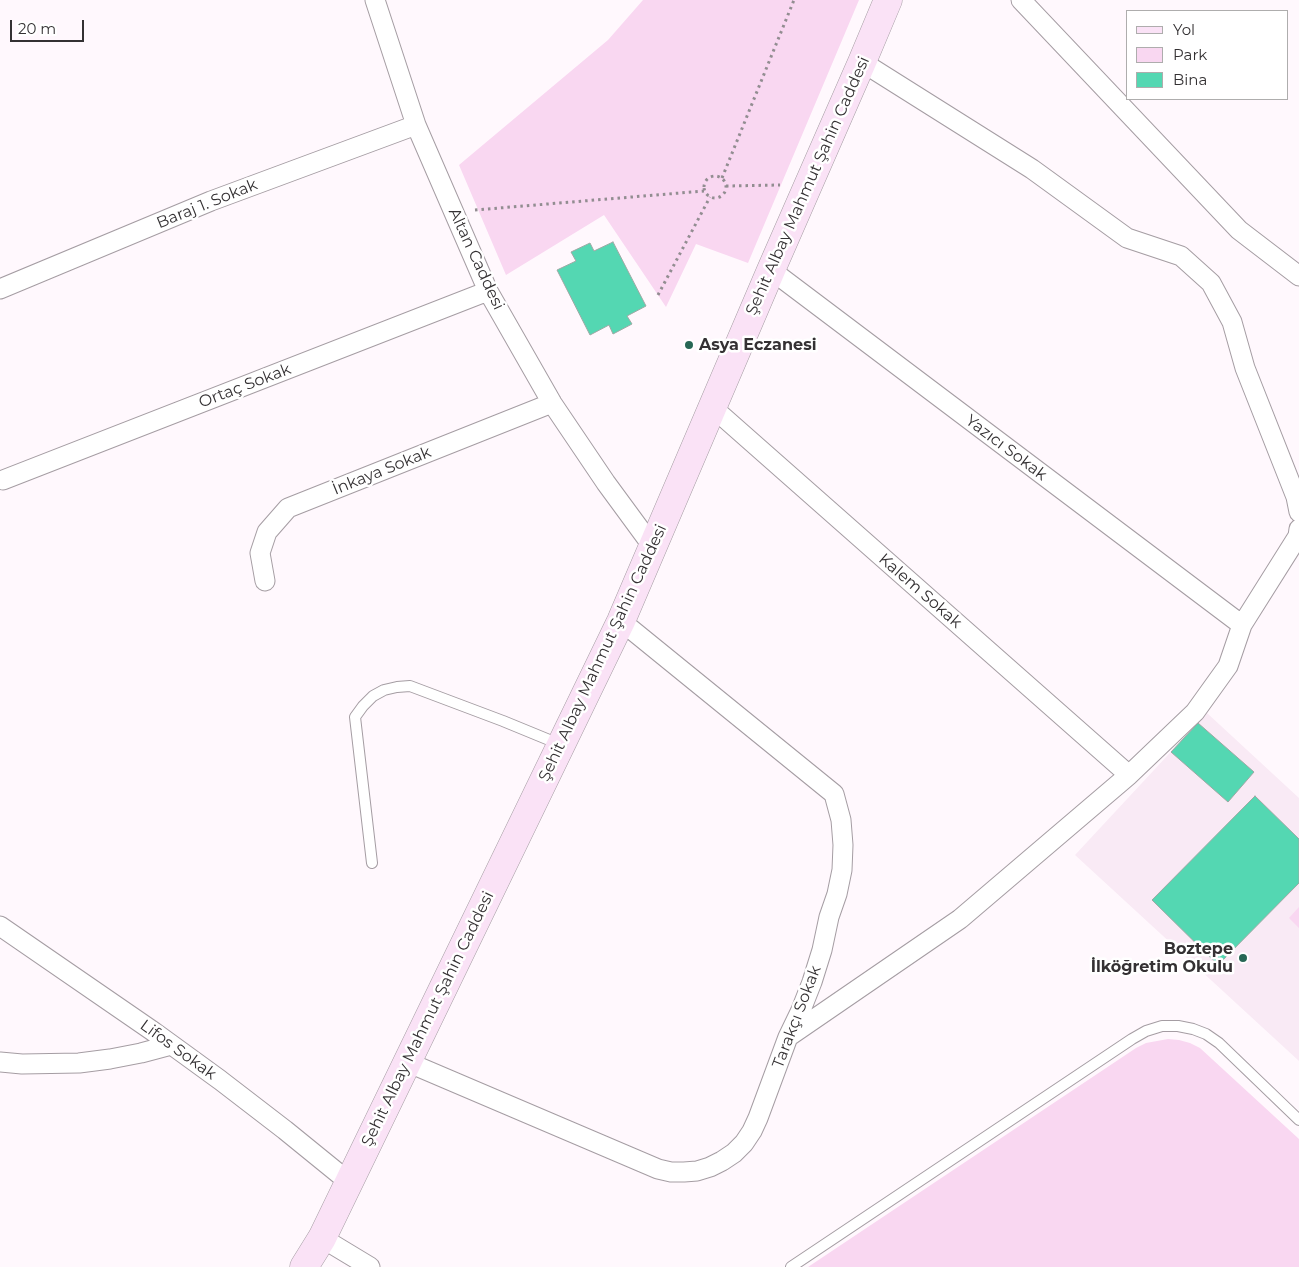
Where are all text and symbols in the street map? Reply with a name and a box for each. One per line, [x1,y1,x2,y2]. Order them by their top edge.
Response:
scale bar [12,10,86,42]
legend [1126,10,1289,100]
text: 20 m [18,19,56,38]
text: Yol [1173,20,1195,39]
text: Park [1173,45,1207,64]
street label: Şehit Albay Mahmut Şahin Caddesi [742,54,874,318]
text: Bina [1173,70,1207,89]
street label: Baraj 1. Sokak [154,175,260,233]
street label: Altan Caddesi [444,205,508,313]
place label: Asya Eczanesi [699,335,816,355]
marker: Asya Eczanesi [683,339,695,351]
street label: Ortaç Sokak [196,360,294,412]
street label: Yazıcı Sokak [962,411,1050,485]
street label: İnkaya Sokak [330,443,434,499]
street label: Şehit Albay Mahmut Şahin Caddesi [535,522,671,784]
street label: Kalem Sokak [874,550,966,632]
street label: Şehit Albay Mahmut Şahin Caddesi [358,888,498,1150]
place label: Boztepe İlköğretim Okulu [1091,939,1233,977]
marker: Boztepe İlköğretim Okulu [1237,952,1249,964]
street label: Tarakçı Sokak [769,963,825,1071]
street label: Lifos Sokak [136,1016,220,1084]

